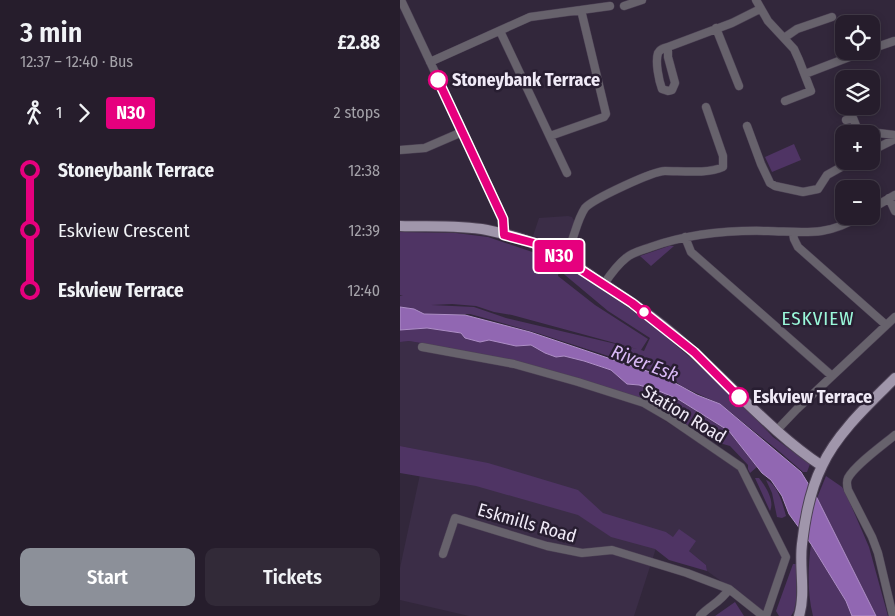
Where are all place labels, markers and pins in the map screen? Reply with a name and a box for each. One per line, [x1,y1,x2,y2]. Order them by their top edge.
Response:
place label: Stoneybank Terrace [452,69,600,91]
marker: Stoneybank Terrace [428,70,448,90]
unlabelled marker [637,305,651,319]
place label: Eskview Terrace [753,386,872,408]
marker: Eskview Terrace [729,387,749,407]

